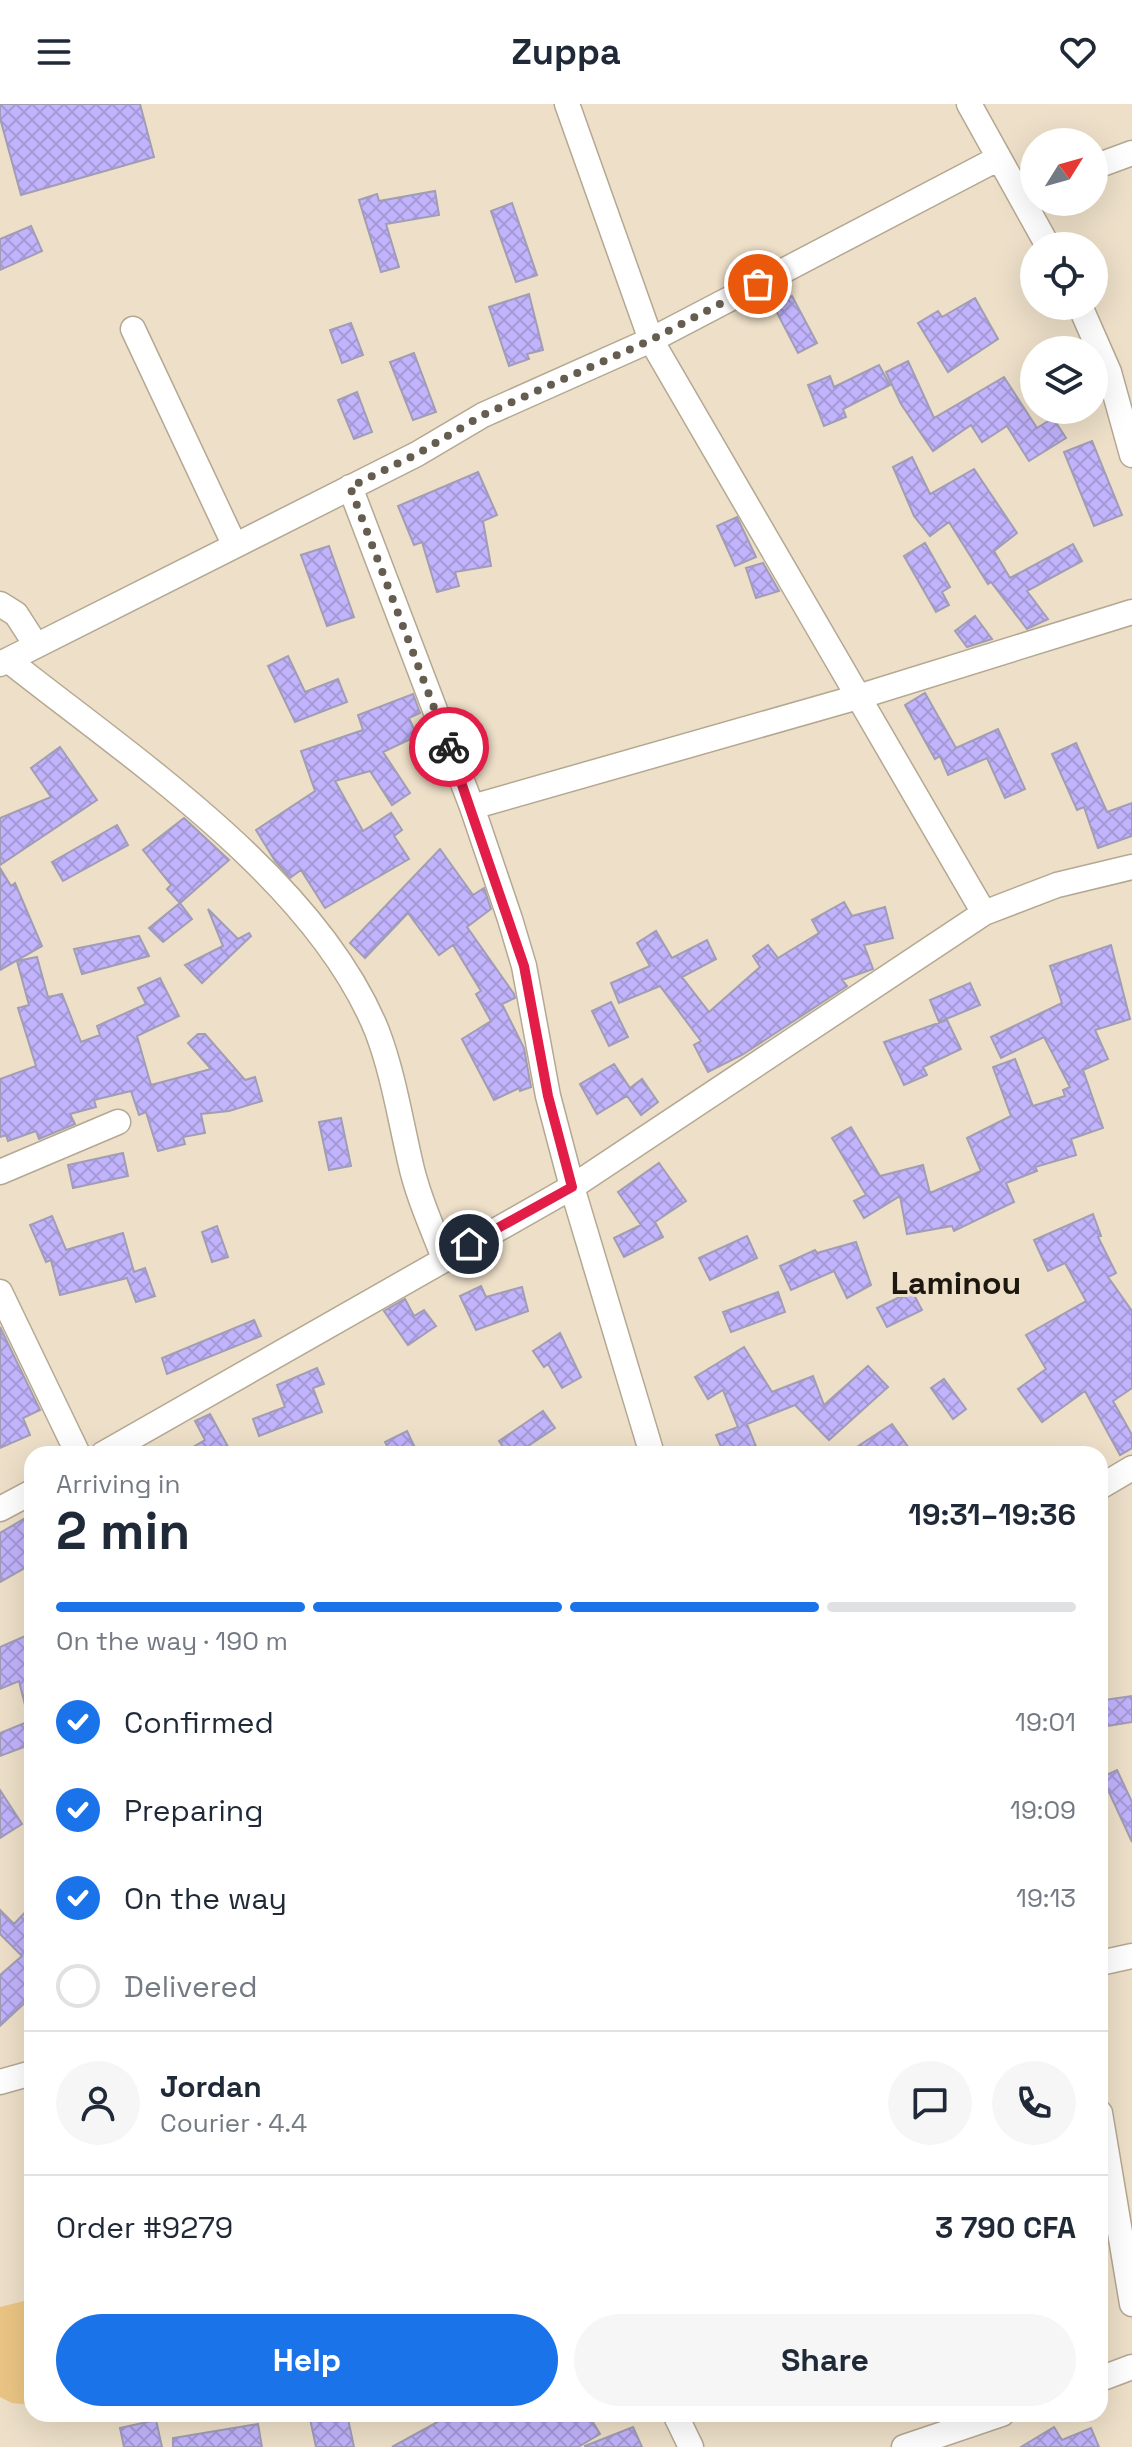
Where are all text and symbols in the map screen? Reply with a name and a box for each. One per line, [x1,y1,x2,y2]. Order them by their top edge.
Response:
text: Zuppa [511,29,621,75]
icon: menu [32,30,76,74]
icon: heart [1056,30,1100,74]
north arrow [1020,128,1108,216]
map controls [1020,128,1108,424]
button: locate [1020,232,1108,320]
pin [724,250,792,318]
icon: bag [736,262,780,306]
button: layers [1020,336,1108,424]
courier [409,707,489,787]
icon: bike [427,725,471,769]
pin [435,1210,503,1278]
icon: home [447,1222,491,1266]
district label: Laminou [891,1263,1021,1303]
text: Arriving in [56,1467,180,1501]
text: 19:31–19:36 [908,1495,1076,1534]
text: 2 min [56,1498,190,1564]
text: On the way · 190 m [56,1624,288,1658]
icon: check [56,1700,100,1744]
text: Confirmed [124,1703,274,1742]
text: 19:01 [1015,1705,1076,1739]
icon: check [56,1788,100,1832]
text: Preparing [124,1791,263,1830]
text: 19:09 [1010,1793,1076,1827]
icon: check [56,1876,100,1920]
text: On the way [124,1879,287,1918]
text: 19:13 [1016,1881,1076,1915]
text: Delivered [124,1967,258,2006]
button: person [56,2061,140,2145]
button: chat [888,2061,972,2145]
button: phone [992,2061,1076,2145]
text: Jordan [160,2067,262,2106]
text: Courier · 4.4 [160,2106,307,2140]
text: Order #9279 [56,2208,233,2247]
text: 3 790 CFA [935,2208,1076,2247]
button: Help [56,2314,558,2406]
button: Share [574,2314,1076,2406]

